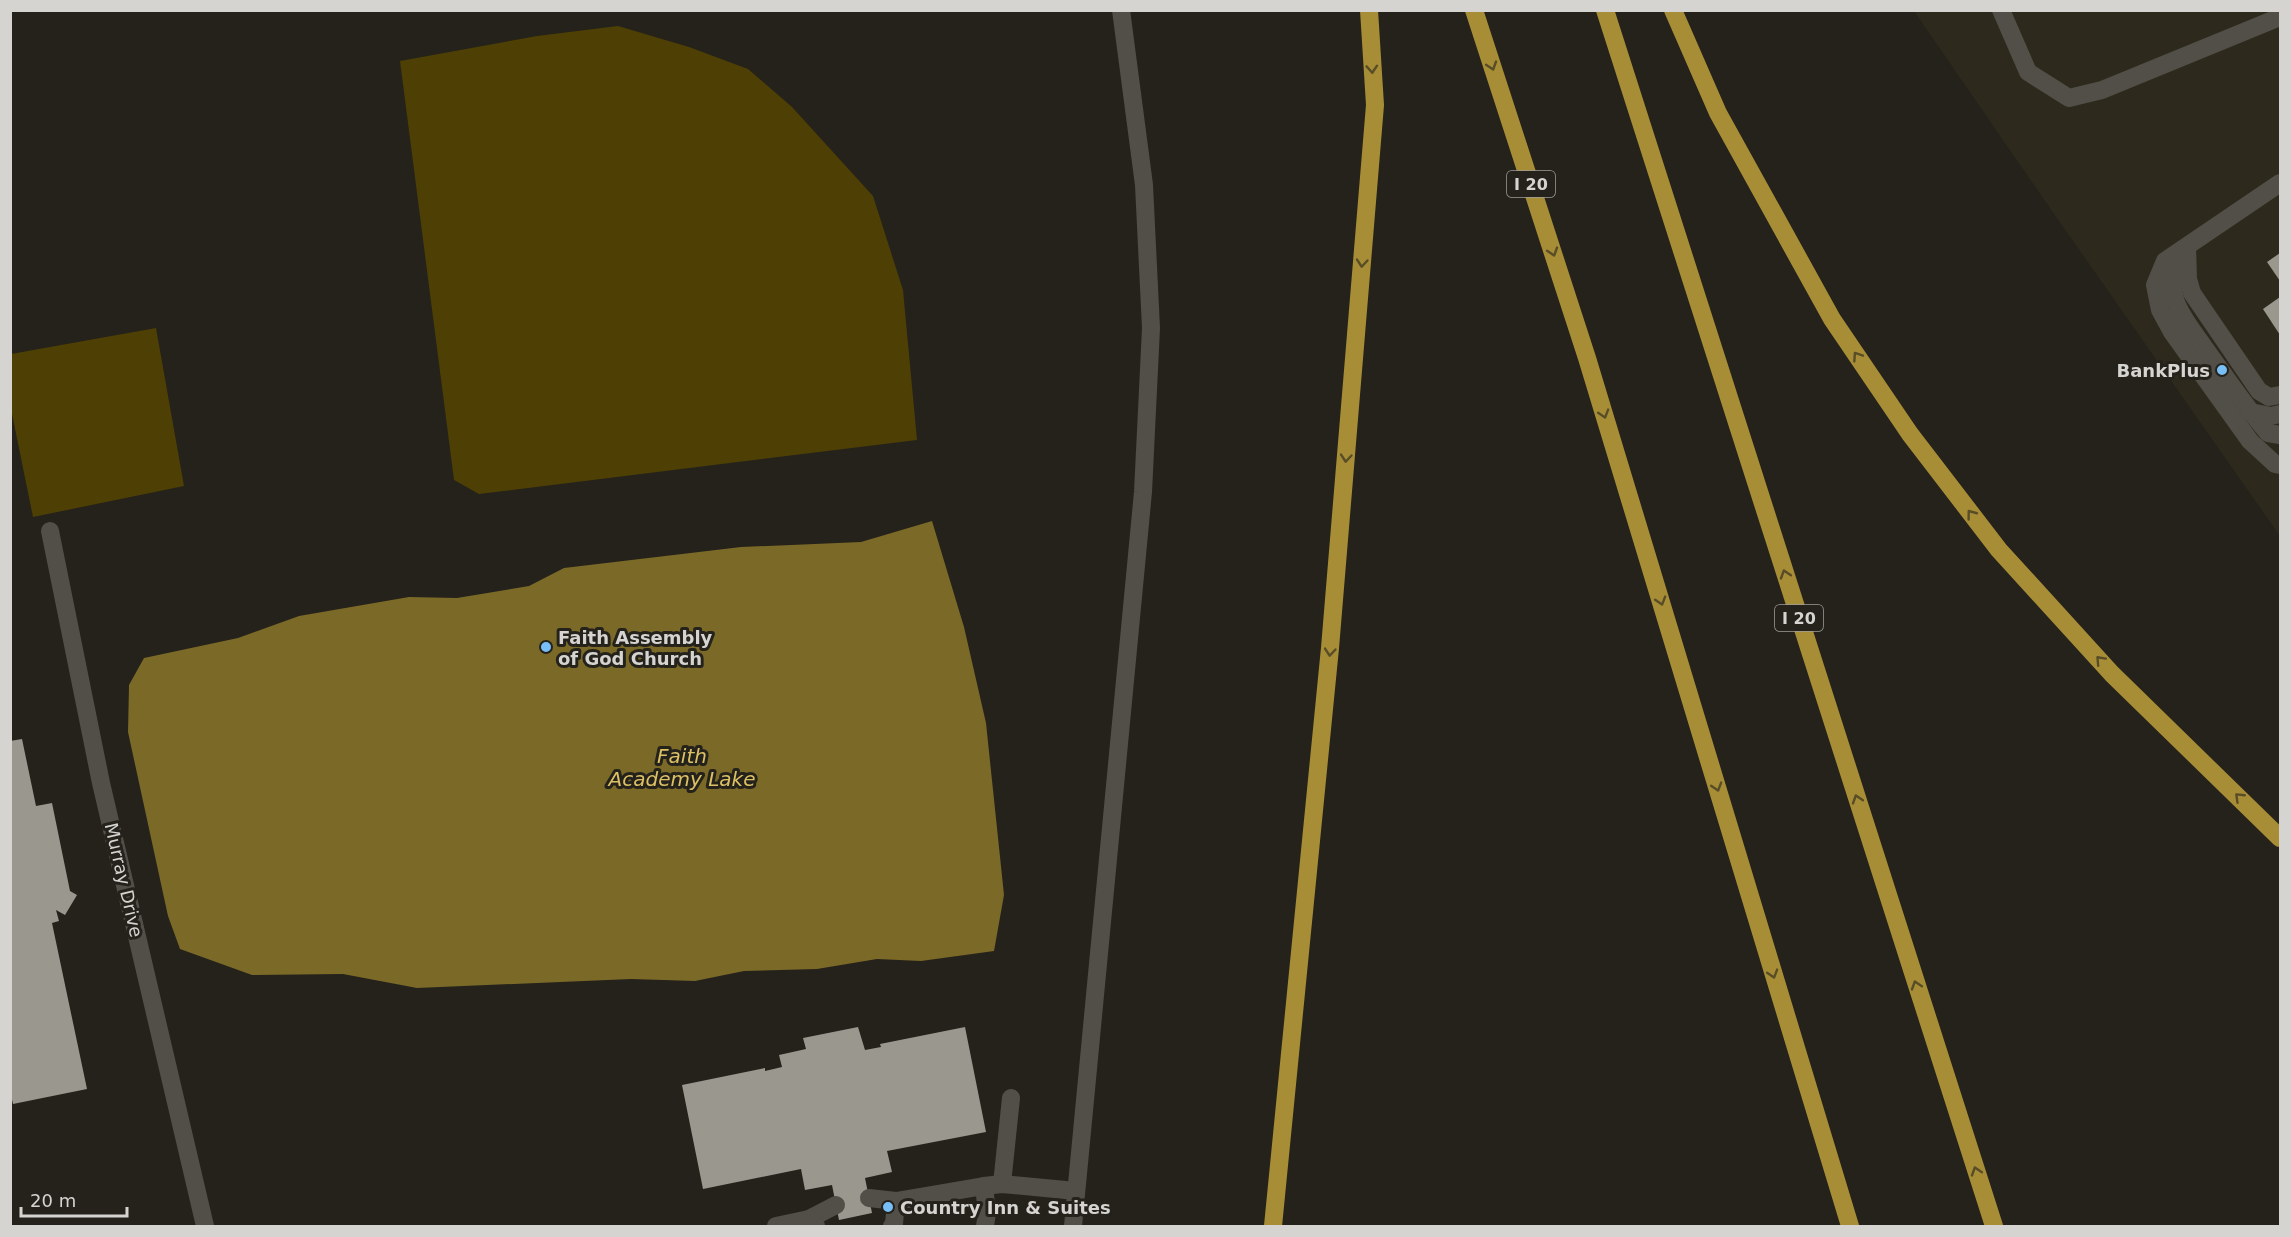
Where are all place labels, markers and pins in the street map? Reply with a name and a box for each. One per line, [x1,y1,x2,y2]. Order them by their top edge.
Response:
place label: BankPlus [2116,360,2210,381]
marker: BankPlus [2215,363,2229,377]
place label: Faith Assembly of God Church [558,627,713,669]
marker: Faith Assembly of God Church [539,640,553,654]
place label: Country Inn & Suites [900,1197,1111,1218]
marker: Country Inn & Suites [881,1200,895,1214]

